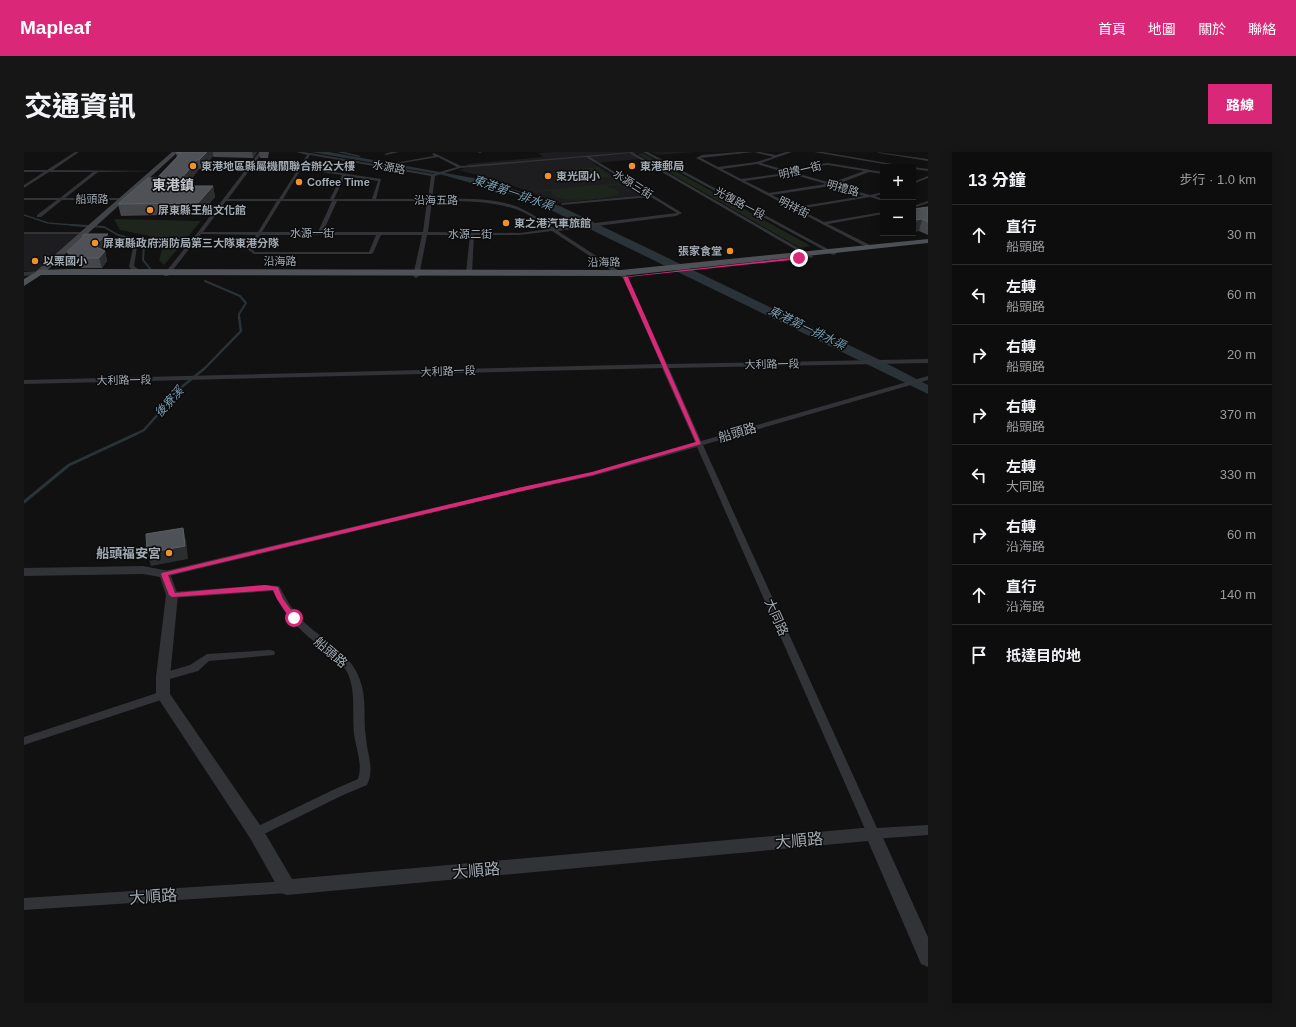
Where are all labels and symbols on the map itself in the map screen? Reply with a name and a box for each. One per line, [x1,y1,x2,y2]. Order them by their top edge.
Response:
street label: 水源路 [372,158,406,176]
street label: 明禮一街 [777,159,823,181]
place label: 東港地區縣屬機關聯合辦公大樓 [201,160,355,172]
place label: 東港郵局 [640,160,684,172]
marker: 東港地區縣屬機關聯合辦公大樓 [188,161,198,171]
marker: 東港郵局 [627,161,637,171]
street label: 水源三街 [611,167,655,201]
place label: 東光國小 [556,170,600,182]
marker: 東光國小 [543,171,553,181]
water label: 東港第一排水渠 [471,173,557,214]
place label: Coffee Time [307,176,370,188]
district label: 東港鎮 [152,177,194,193]
marker: Coffee Time [294,177,304,187]
street label: 明禮路 [825,178,861,198]
street label: 光復路一段 [713,185,767,221]
street label: 船頭路 [76,193,109,205]
street label: 沿海五路 [414,194,458,206]
street label: 明祥街 [777,194,811,220]
place label: 屏東縣王船文化館 [158,204,246,216]
marker: 屏東縣王船文化館 [145,205,155,215]
place label: 東之港汽車旅館 [514,217,591,229]
marker: 東之港汽車旅館 [501,218,511,228]
street label: 水源一街 [290,227,334,239]
street label: 水源二街 [448,228,492,240]
place label: 屏東縣政府消防局第三大隊東港分隊 [103,237,279,249]
marker: 屏東縣政府消防局第三大隊東港分隊 [90,238,100,248]
place label: 張家食堂 [678,245,722,257]
marker: 張家食堂 [725,246,735,256]
route end [790,249,808,267]
place label: 以栗國小 [43,255,87,267]
street label: 沿海路 [264,255,297,267]
marker: 以栗國小 [30,256,40,266]
street label: 沿海路 [587,256,621,268]
water label: 東港第一排水渠 [766,303,850,354]
street label: 大利路一段 [744,358,800,370]
street label: 大利路一段 [420,364,476,378]
street label: 大利路一段 [96,374,152,386]
water label: 後寮溪 [152,382,188,420]
street label: 船頭路 [716,420,758,445]
place label: 船頭福安宮 [96,546,161,561]
marker: 船頭福安宮 [164,548,174,558]
street label: 大同路 [762,596,791,638]
route start [285,609,303,627]
street label: 船頭路 [311,634,350,671]
street label: 大順路 [774,830,824,851]
street label: 大順路 [451,860,501,881]
street label: 大順路 [128,886,178,907]

